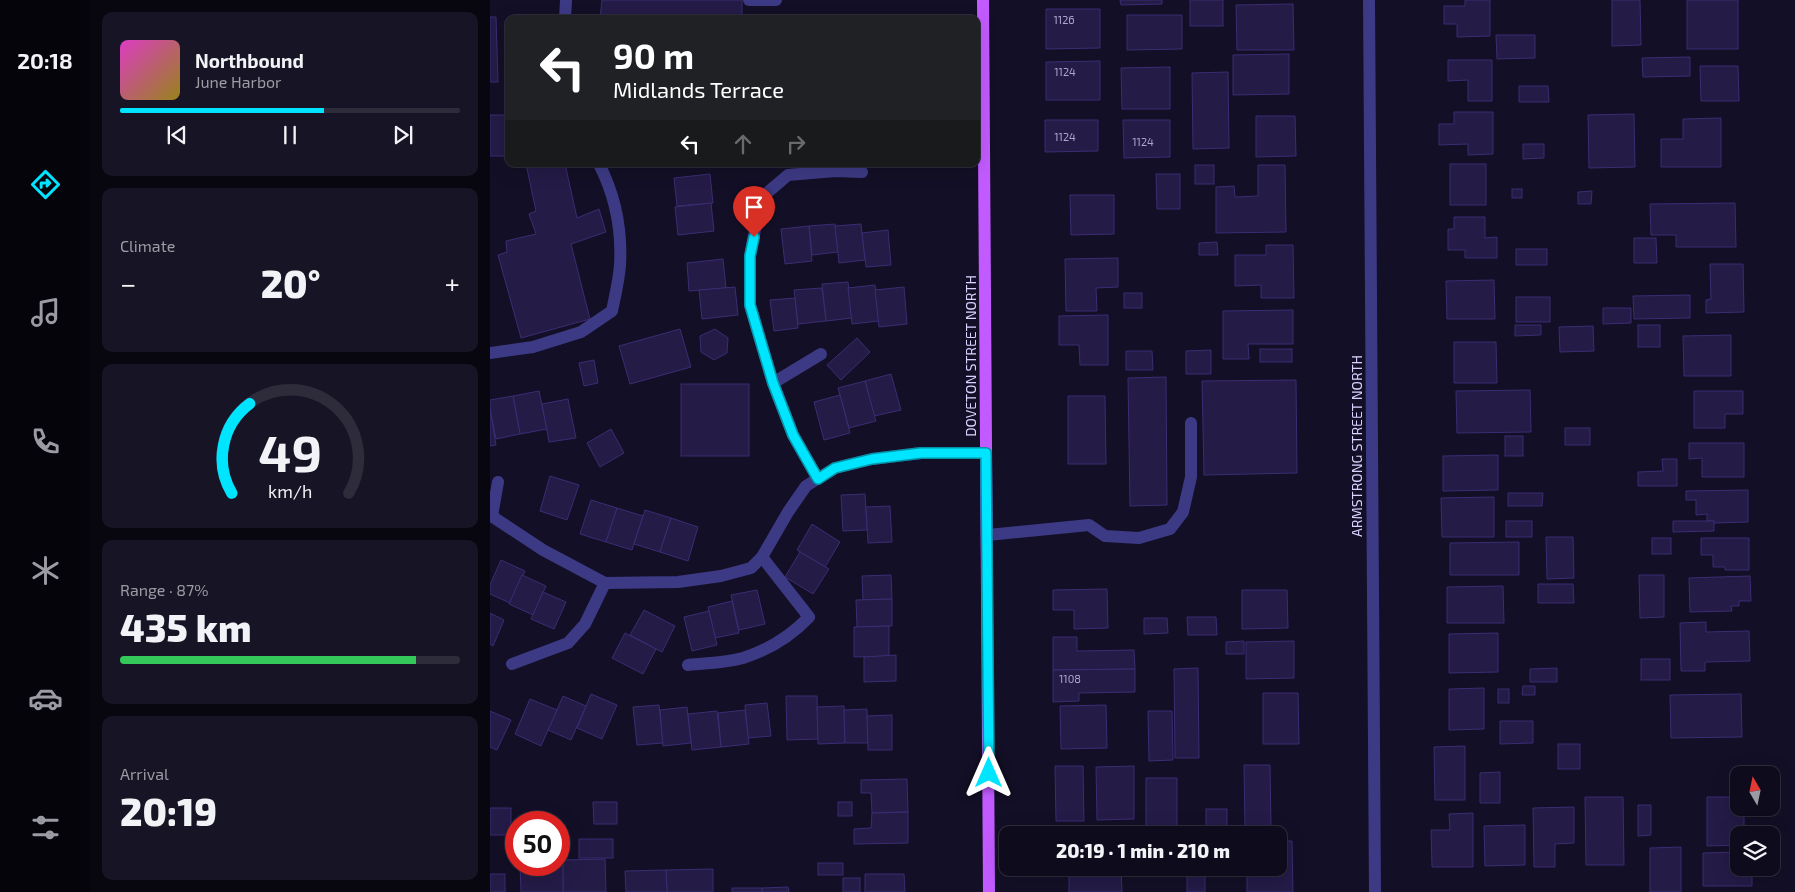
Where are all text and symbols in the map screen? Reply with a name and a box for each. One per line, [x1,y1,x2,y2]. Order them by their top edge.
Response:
house number: 1126 [1053,13,1075,26]
text: 90 m [613,34,694,76]
icon: left [530,35,595,100]
text: 20:18 [17,47,73,73]
text: Northbound [195,49,304,72]
house number: 1124 [1054,65,1076,78]
text: June Harbor [195,72,282,91]
text: Midlands Terrace [613,76,784,102]
icon: previous [163,121,191,149]
icon: pause [276,121,304,149]
icon: next [389,121,417,149]
icon: left [676,130,704,158]
icon: ahead [729,130,757,158]
icon: right [782,130,810,158]
house number: 1124 [1054,130,1076,143]
house number: 1124 [1132,135,1154,148]
icon: directions [28,167,63,202]
pin [733,186,775,237]
icon: arrive [740,193,768,221]
text: Climate [120,236,175,255]
text: 20° [261,260,320,306]
text: − [120,266,136,300]
text: + [445,266,460,300]
street label: DOVETON STREET NORTH [962,275,979,437]
icon: music [28,295,63,330]
street label: ARMSTRONG STREET NORTH [1348,355,1365,537]
text: 49 [258,420,322,482]
icon: phone [28,424,63,459]
text: km/h [268,480,312,502]
icon: climate [28,553,63,588]
text: Range · 87% [120,580,209,599]
text: 435 km [120,604,252,650]
house number: 1108 [1059,672,1081,685]
icon: car [28,681,63,716]
position arrow [962,746,1014,798]
text: Arrival [120,764,169,783]
north arrow [1730,766,1780,816]
map controls [1730,766,1780,876]
text: 20:19 [120,788,217,834]
icon: filters [28,810,63,845]
speed limit sign: 50 [505,811,570,876]
button: layers [1730,826,1780,876]
text: 20:19 · 1 min · 210 m [1056,839,1230,862]

